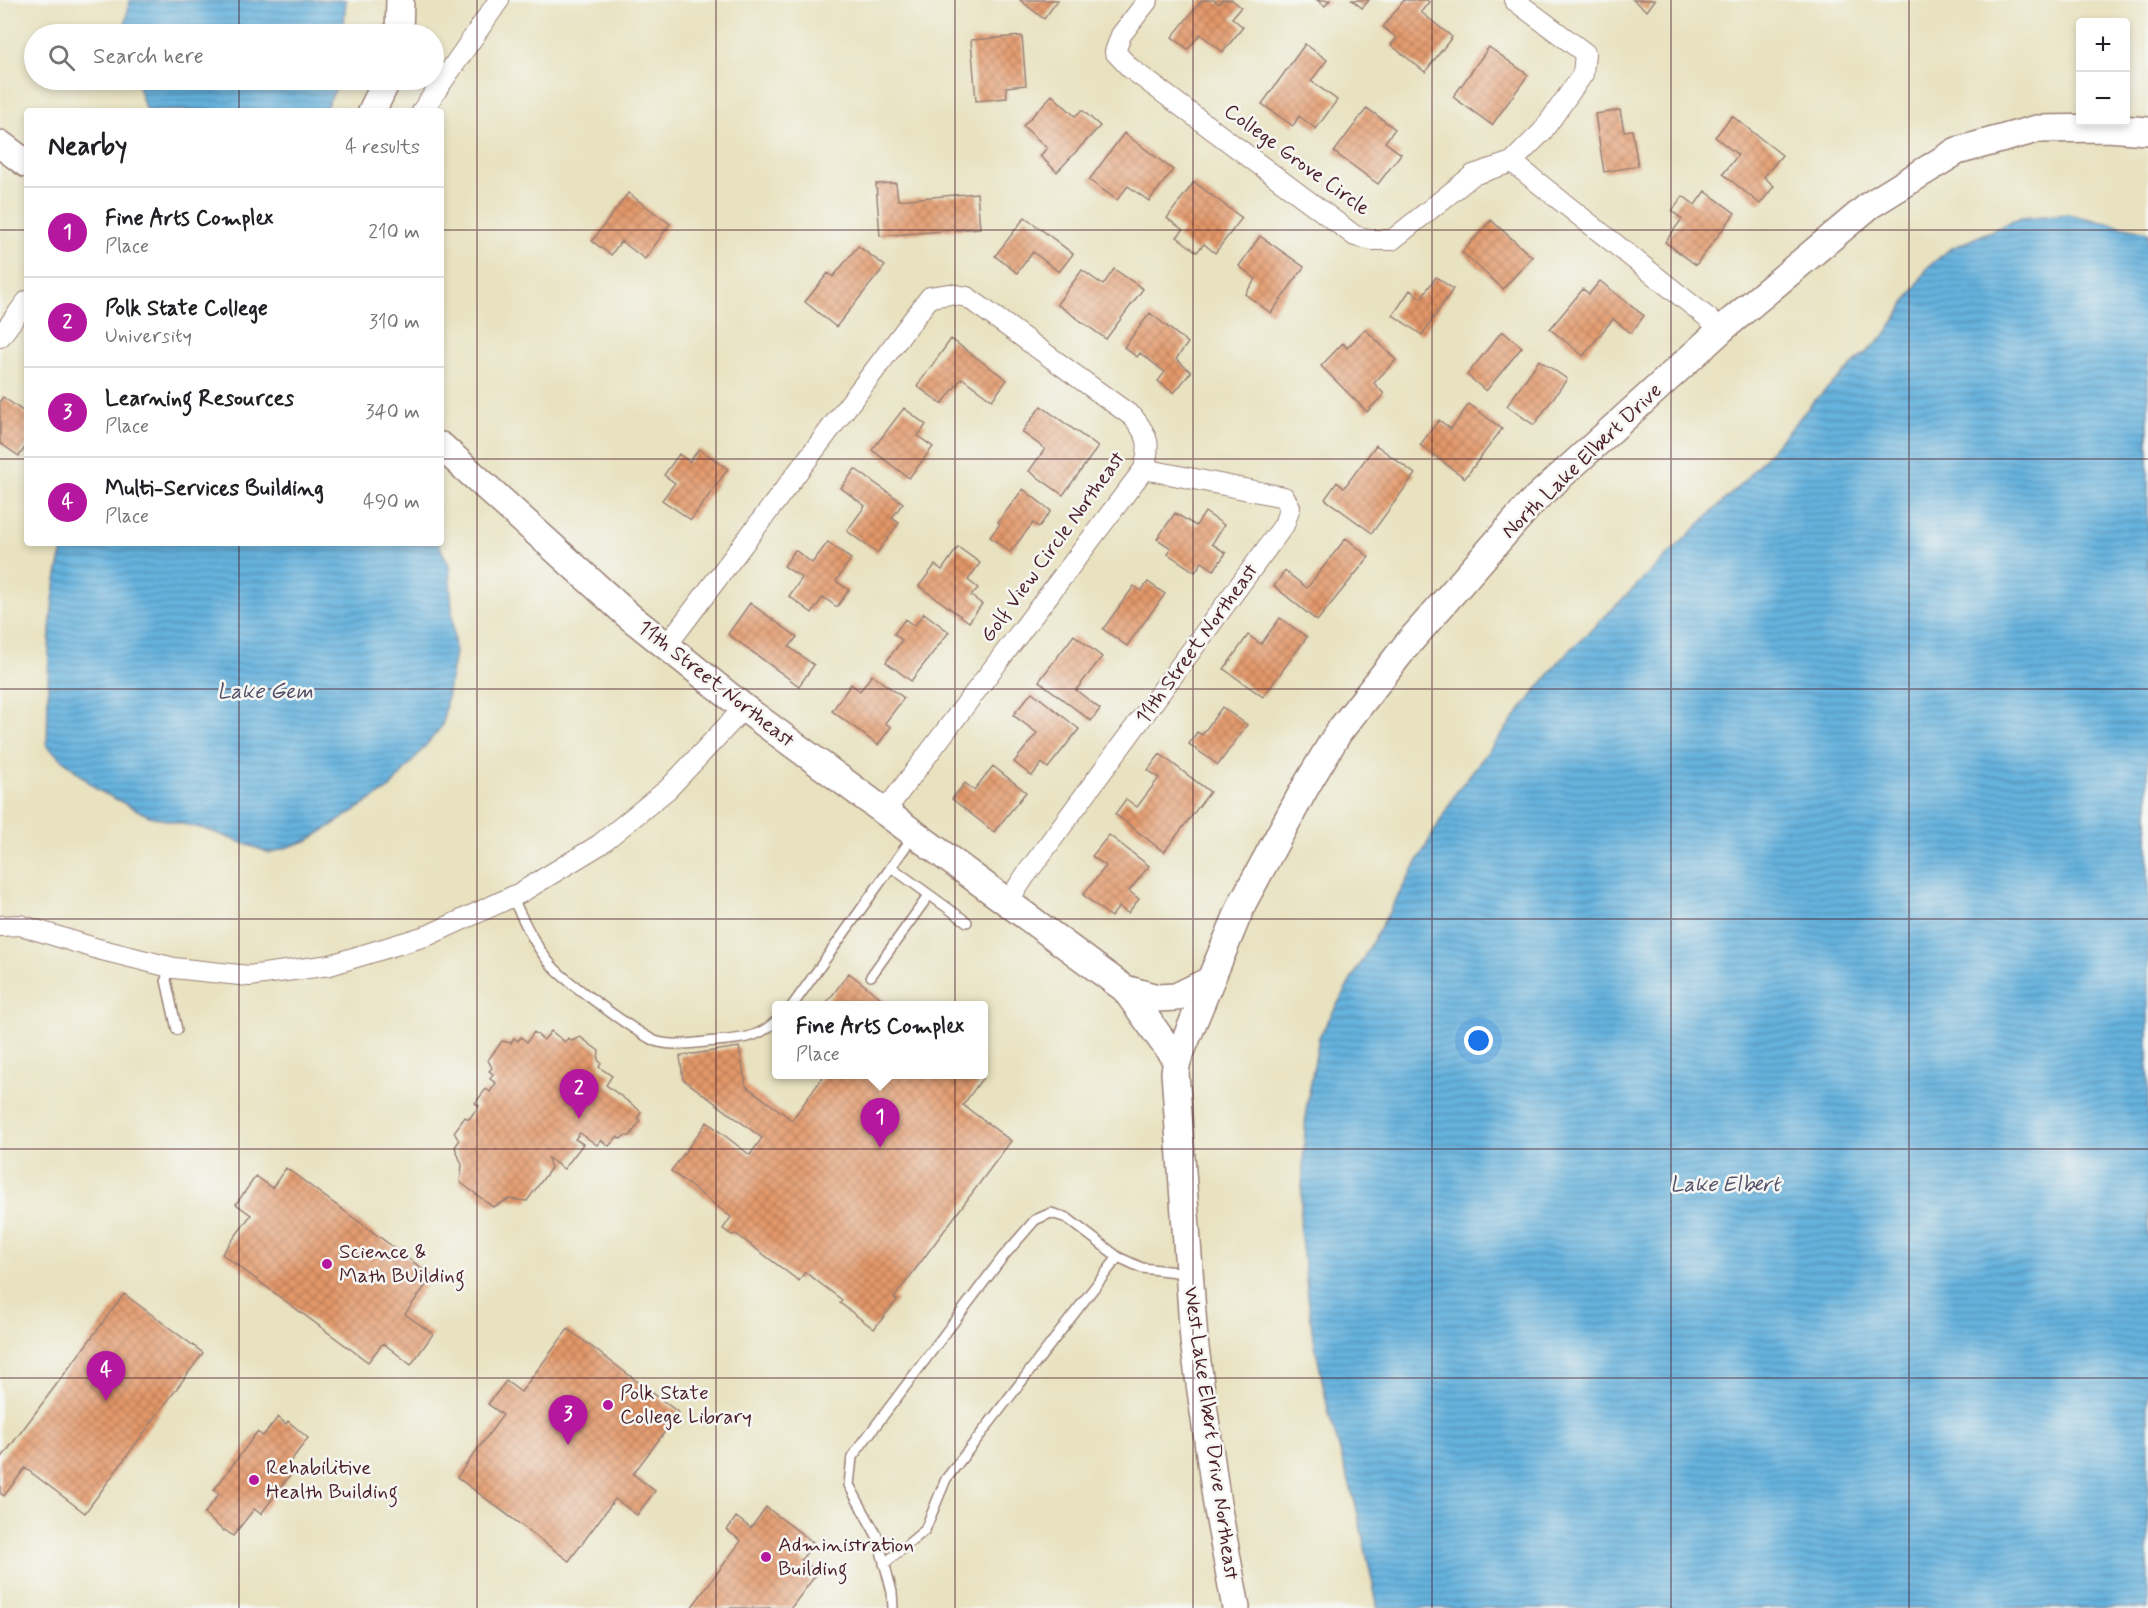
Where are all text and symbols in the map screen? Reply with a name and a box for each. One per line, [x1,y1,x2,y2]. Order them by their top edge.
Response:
map controls [2076,18,2130,126]
button: + [2076,18,2130,72]
search box [24,24,444,90]
icon: search [45,41,78,74]
text: Search here [93,43,204,71]
button: − [2076,72,2130,126]
street label: College Grove Circle [1218,97,1376,223]
text: Nearby [48,130,127,164]
text: 4 results [345,134,420,161]
text: Fine Arts Complex [105,205,273,233]
text: 1 [63,219,72,246]
text: 210 m [368,219,420,246]
text: Place [105,233,149,260]
text: Polk State College [105,295,268,323]
text: 2 [63,309,72,336]
text: 310 m [369,309,420,336]
text: University [105,323,192,350]
street label: North Lake Elbert Drive [1496,377,1668,545]
text: Learning Resources [105,385,294,413]
text: 3 [63,399,72,426]
text: 340 m [365,399,420,426]
text: Place [105,413,149,440]
street label: Golf View Circle Northeast [974,445,1132,648]
text: Multi-Services Building [105,475,324,503]
text: 4 [62,489,73,516]
text: 490 m [363,489,420,516]
text: Place [105,503,149,530]
street label: 11th Street Northeast [1129,558,1265,730]
street label: 11th Street Northeast [632,614,801,754]
water label: Lake Gem [217,678,313,706]
popup [772,1001,988,1079]
text: Fine Arts Complex [796,1013,964,1041]
your location [1464,1026,1493,1055]
text: Place [796,1041,840,1068]
pin: 2 [560,1070,598,1119]
pin: 1 [860,1098,900,1148]
water label: Lake Elbert [1670,1171,1782,1199]
place label: Science & Math BUilding [339,1238,465,1292]
marker: Science & Math BUilding [320,1257,334,1271]
street label: West Lake Elbert Drive Northeast [1177,1285,1246,1582]
pin: 4 [86,1352,126,1401]
place label: Polk State College Library [620,1379,752,1431]
pin: 3 [548,1396,588,1445]
marker: Polk State College Library [601,1398,615,1412]
place label: Rehabilitive Health Building [266,1454,398,1508]
marker: Rehabilitive Health Building [247,1473,261,1487]
place label: Administration Building [778,1531,914,1585]
marker: Administration Building [759,1550,773,1564]

